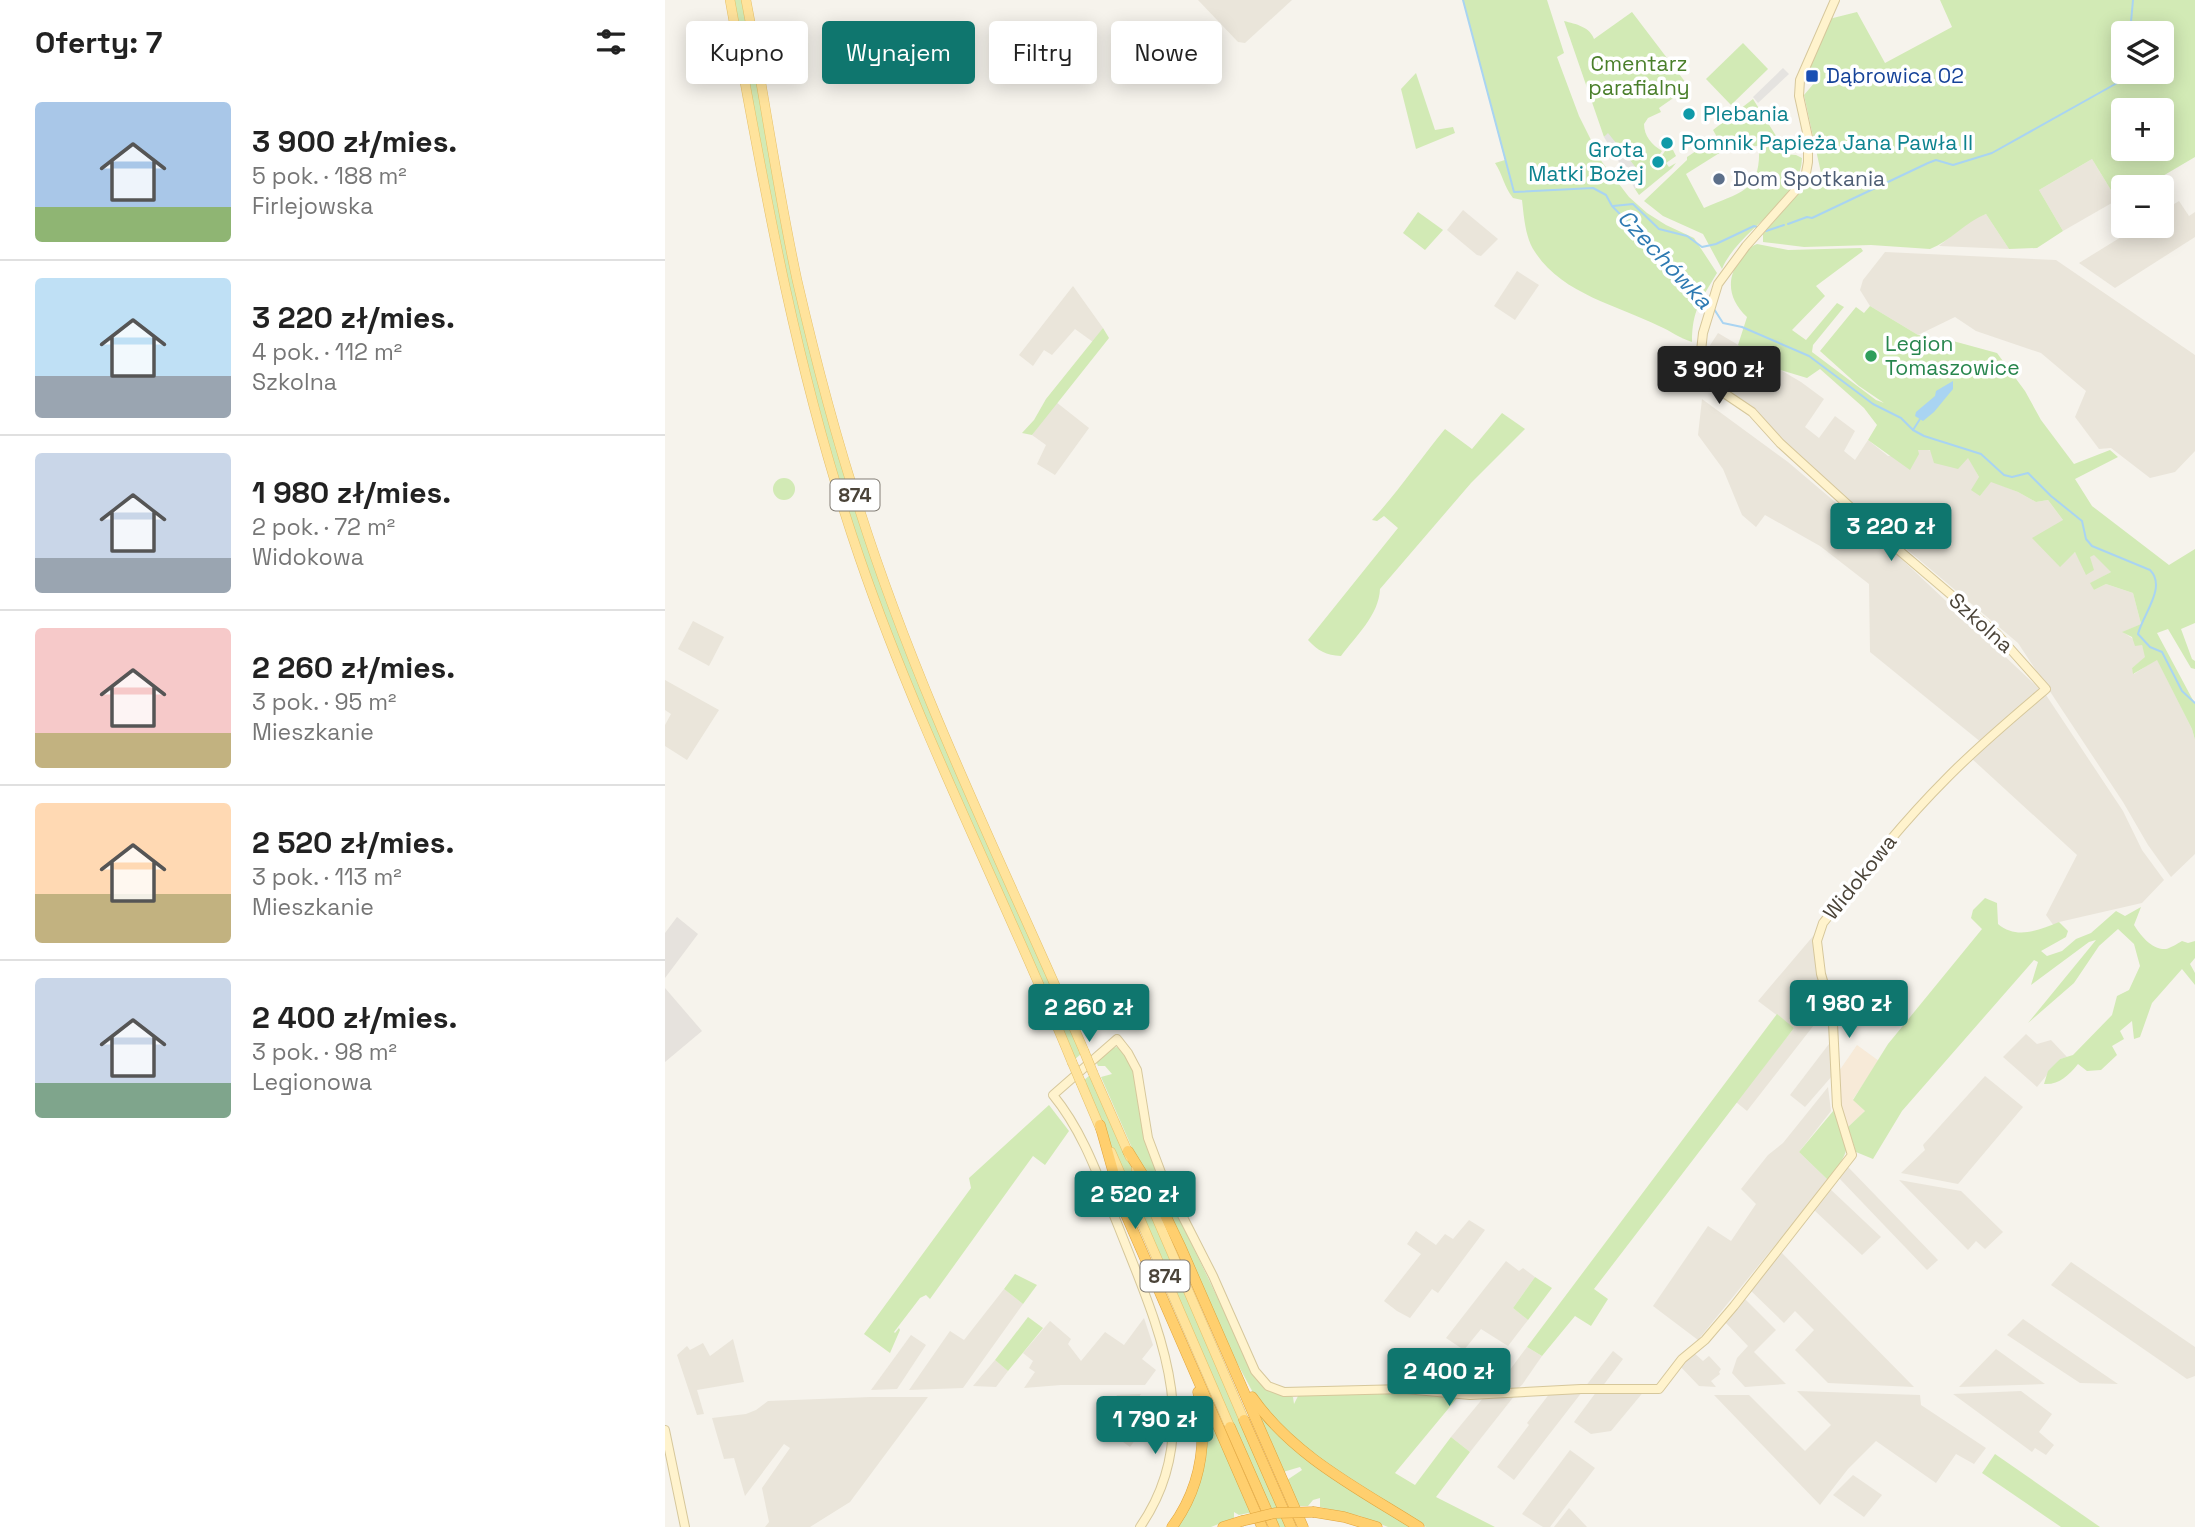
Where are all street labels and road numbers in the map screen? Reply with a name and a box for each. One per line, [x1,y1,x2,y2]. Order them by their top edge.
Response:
road number: 874 [831,480,879,510]
street label: Szkolna [1943,587,2019,659]
street label: Widokowa [1817,828,1902,925]
road number: 874 [1141,1260,1189,1292]

